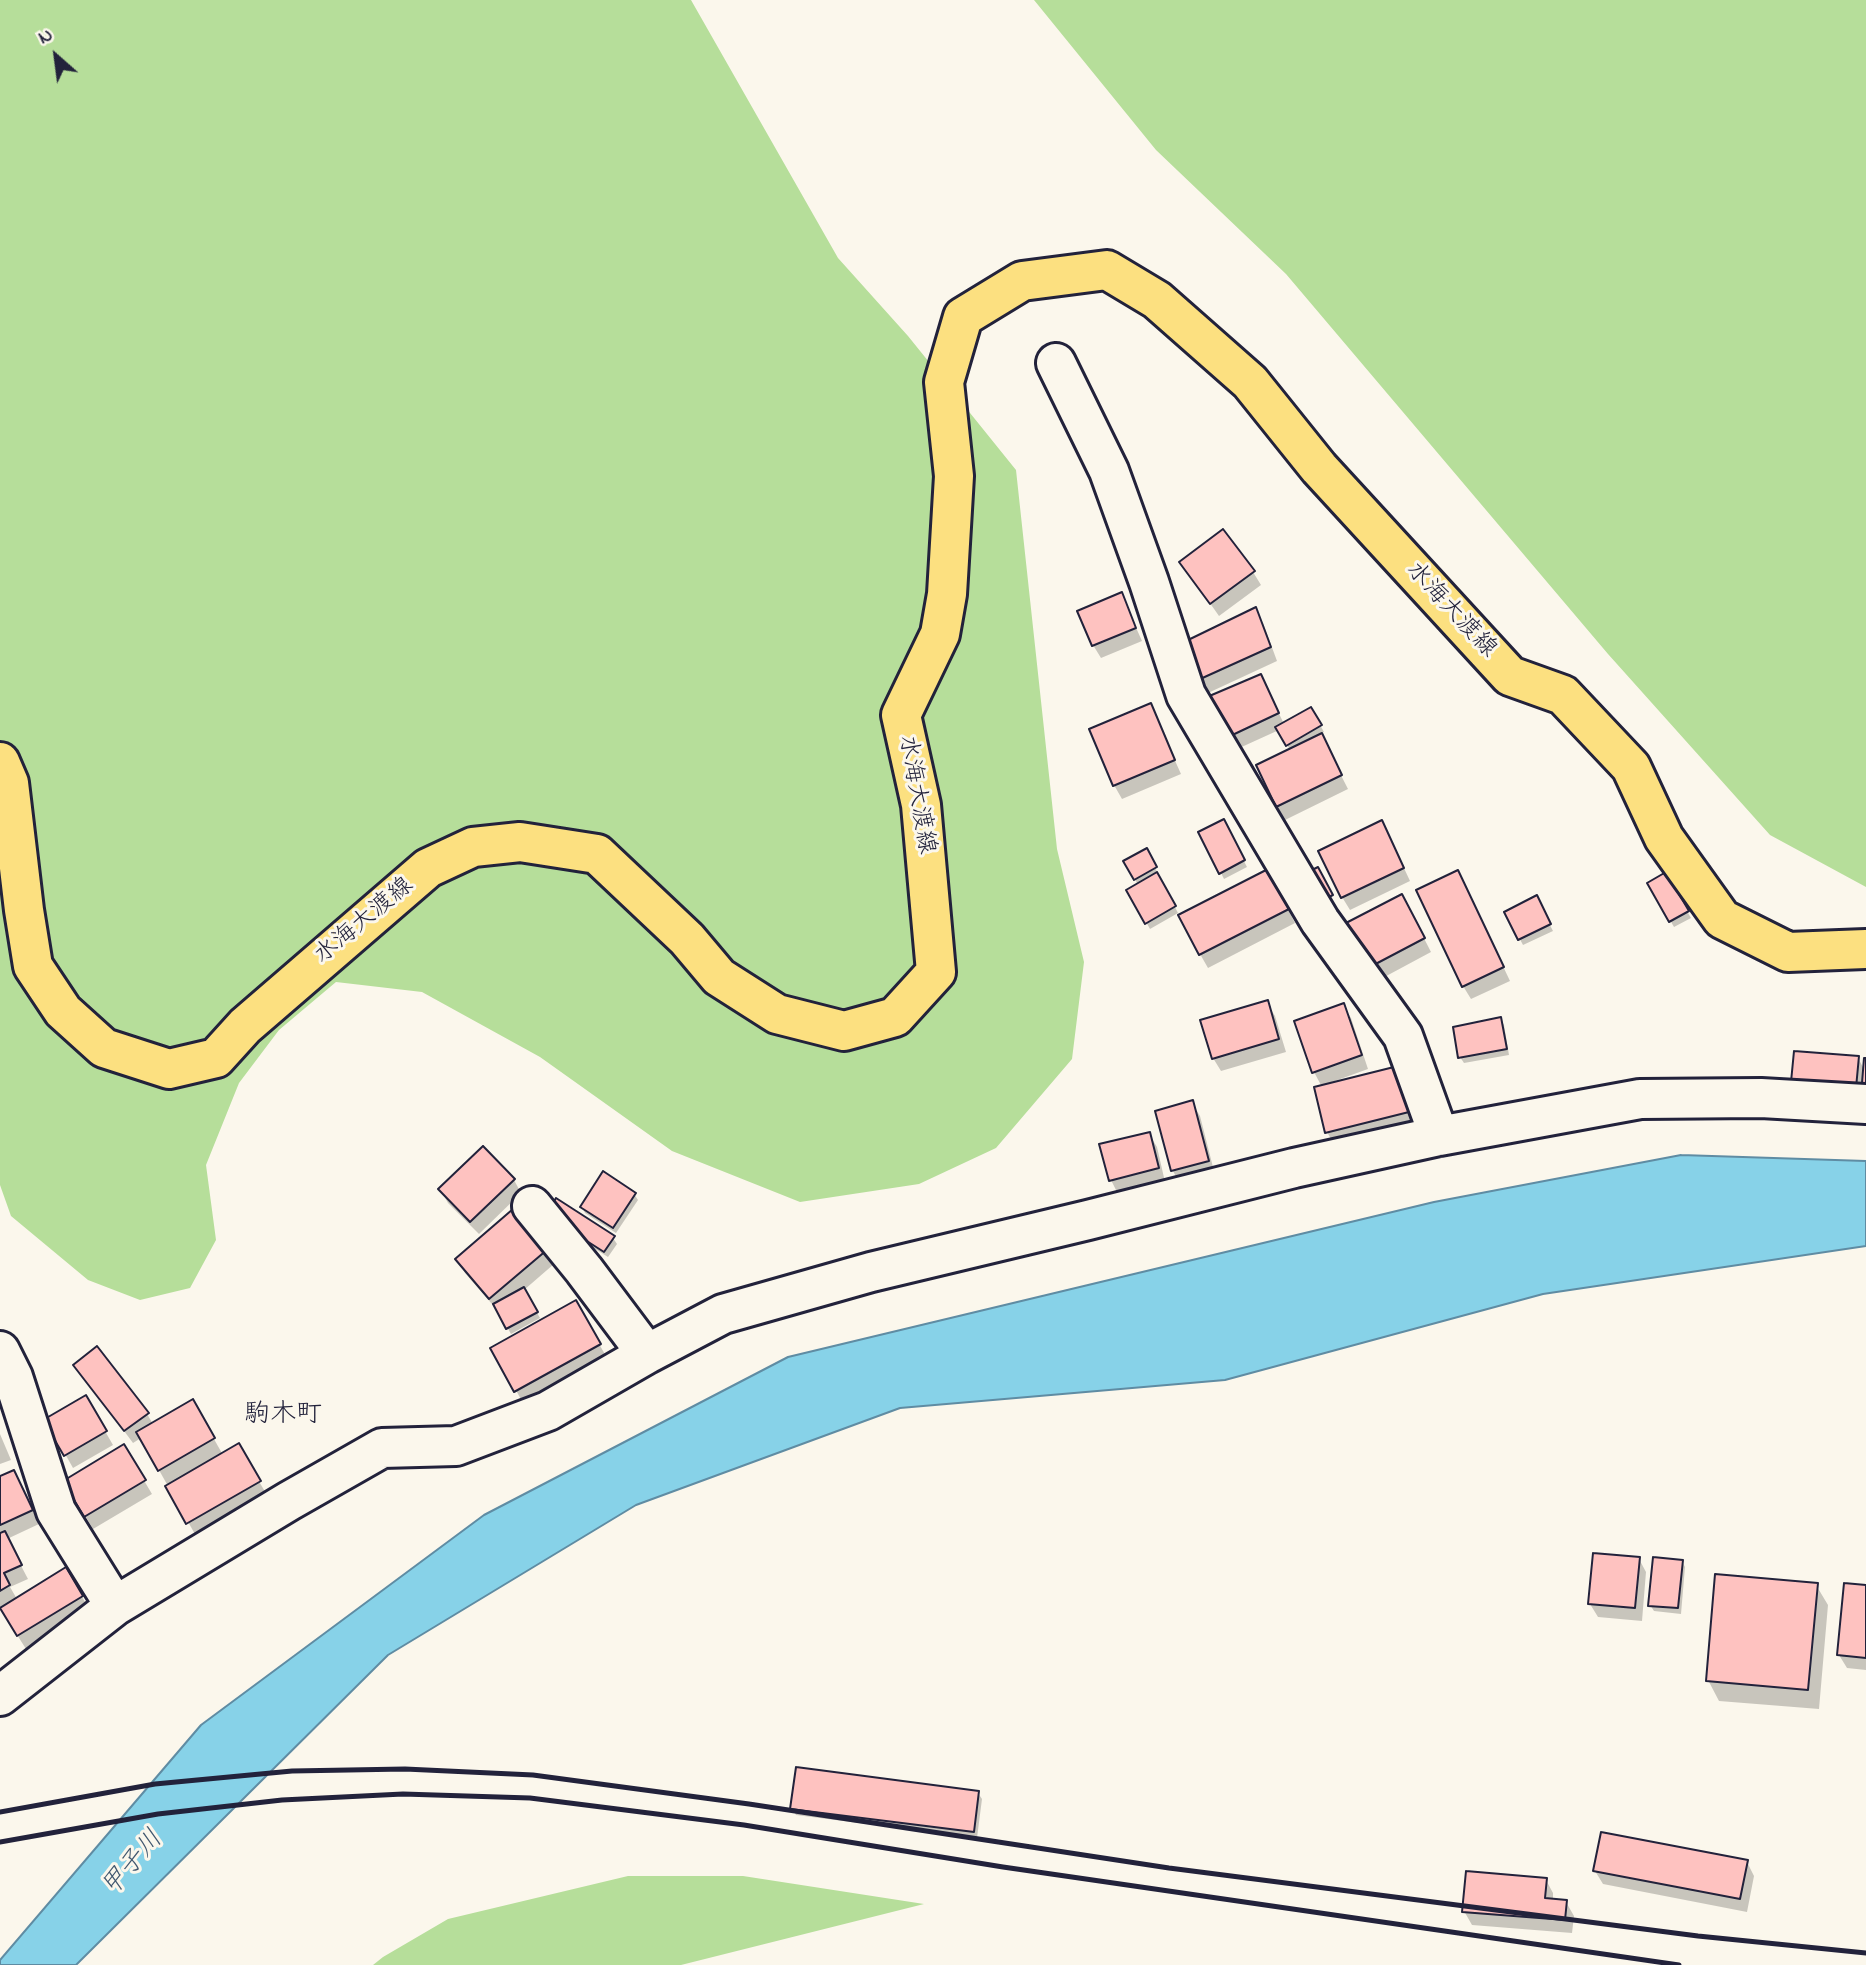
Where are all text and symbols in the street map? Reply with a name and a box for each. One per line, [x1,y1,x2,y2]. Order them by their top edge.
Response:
north arrow [21,21,91,91]
text: N [34,22,58,52]
street label: 水海大渡線 [1399,557,1501,665]
street label: 水海大渡線 [890,733,940,857]
street label: 水海大渡線 [310,872,420,972]
district label: 駒木町 [244,1401,322,1433]
water label: 甲子川 [97,1825,171,1905]

